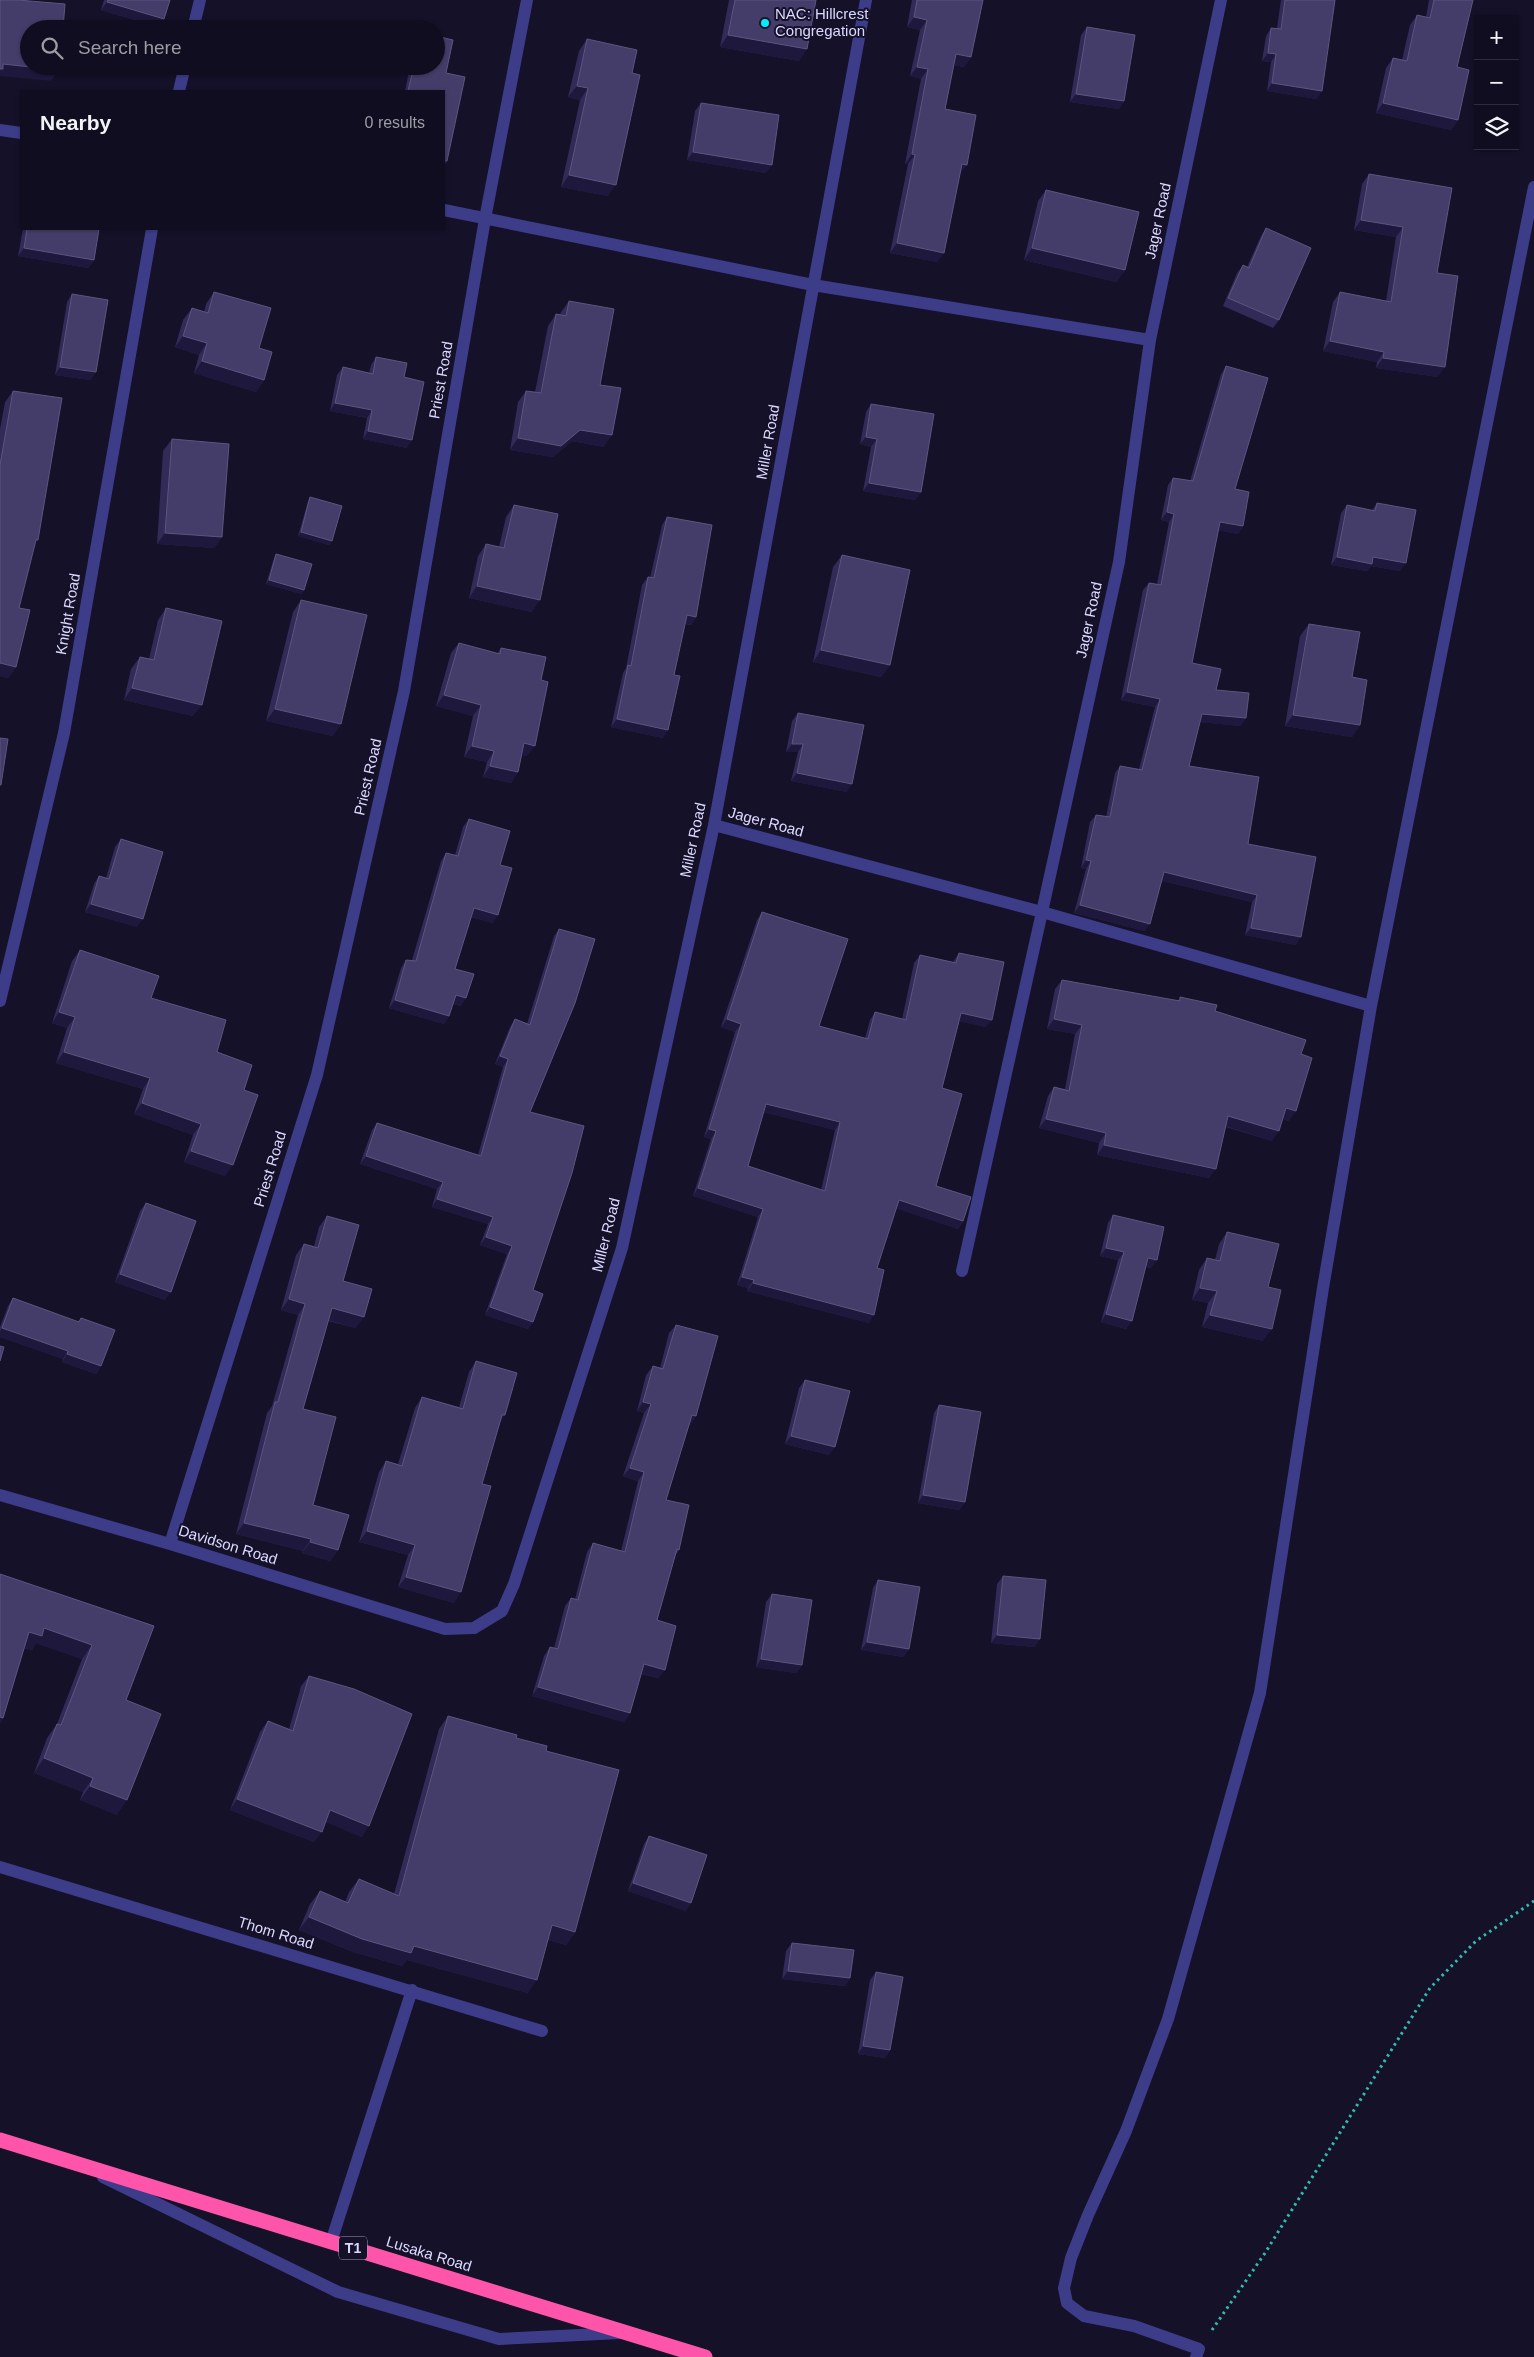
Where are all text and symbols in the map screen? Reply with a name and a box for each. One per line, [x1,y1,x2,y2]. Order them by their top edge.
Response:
place label: NAC: Hillcrest Congregation [775,5,869,39]
map controls [1474,15,1519,150]
button: + [1474,15,1519,60]
marker: NAC: Hillcrest Congregation [759,17,771,29]
search box [20,20,445,75]
icon: search [38,34,66,62]
text: Search here [78,37,182,58]
button: − [1474,60,1519,105]
button: layers [1474,105,1519,150]
text: Nearby [40,111,111,134]
text: 0 results [365,114,425,131]
street label: Jager Road [1141,181,1174,261]
street label: Priest Road [425,340,456,420]
street label: Miller Road [753,403,782,481]
street label: Knight Road [52,572,83,656]
street label: Jager Road [1072,580,1105,660]
street label: Priest Road [350,737,385,817]
street label: Miller Road [676,801,709,879]
street label: Jager Road [726,803,806,840]
street label: Priest Road [250,1129,289,1209]
street label: Miller Road [588,1196,623,1274]
street label: Davidson Road [177,1521,280,1568]
street label: Thom Road [236,1913,316,1952]
street label: Lusaka Road [384,2232,474,2275]
road number: T1 [339,2236,367,2260]

